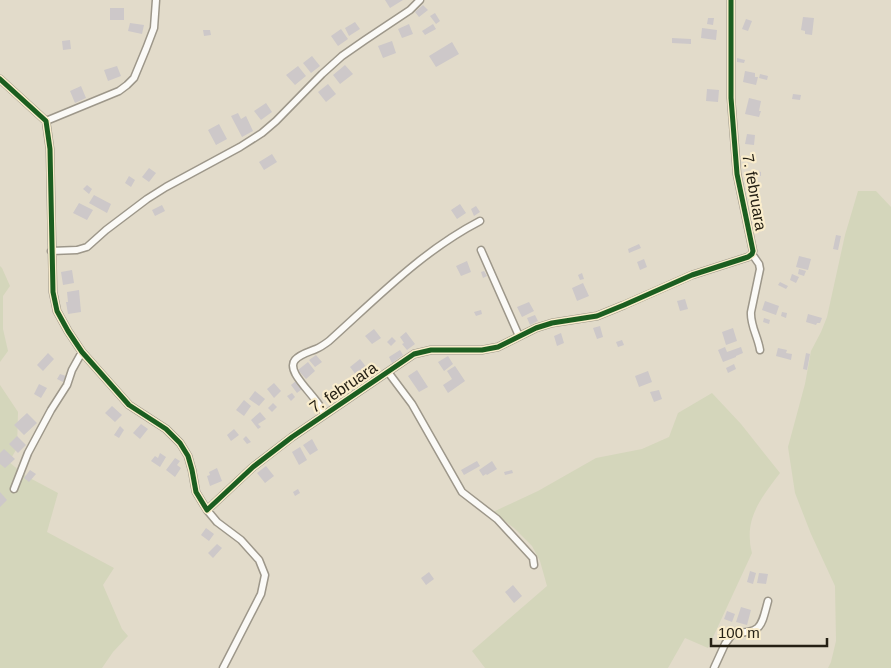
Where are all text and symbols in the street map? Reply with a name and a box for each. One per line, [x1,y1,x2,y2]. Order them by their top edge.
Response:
street label: 7. februara [739,153,770,232]
street label: 7. februara [306,359,380,416]
scale bar [711,616,827,648]
text: 100 m [718,624,760,641]

